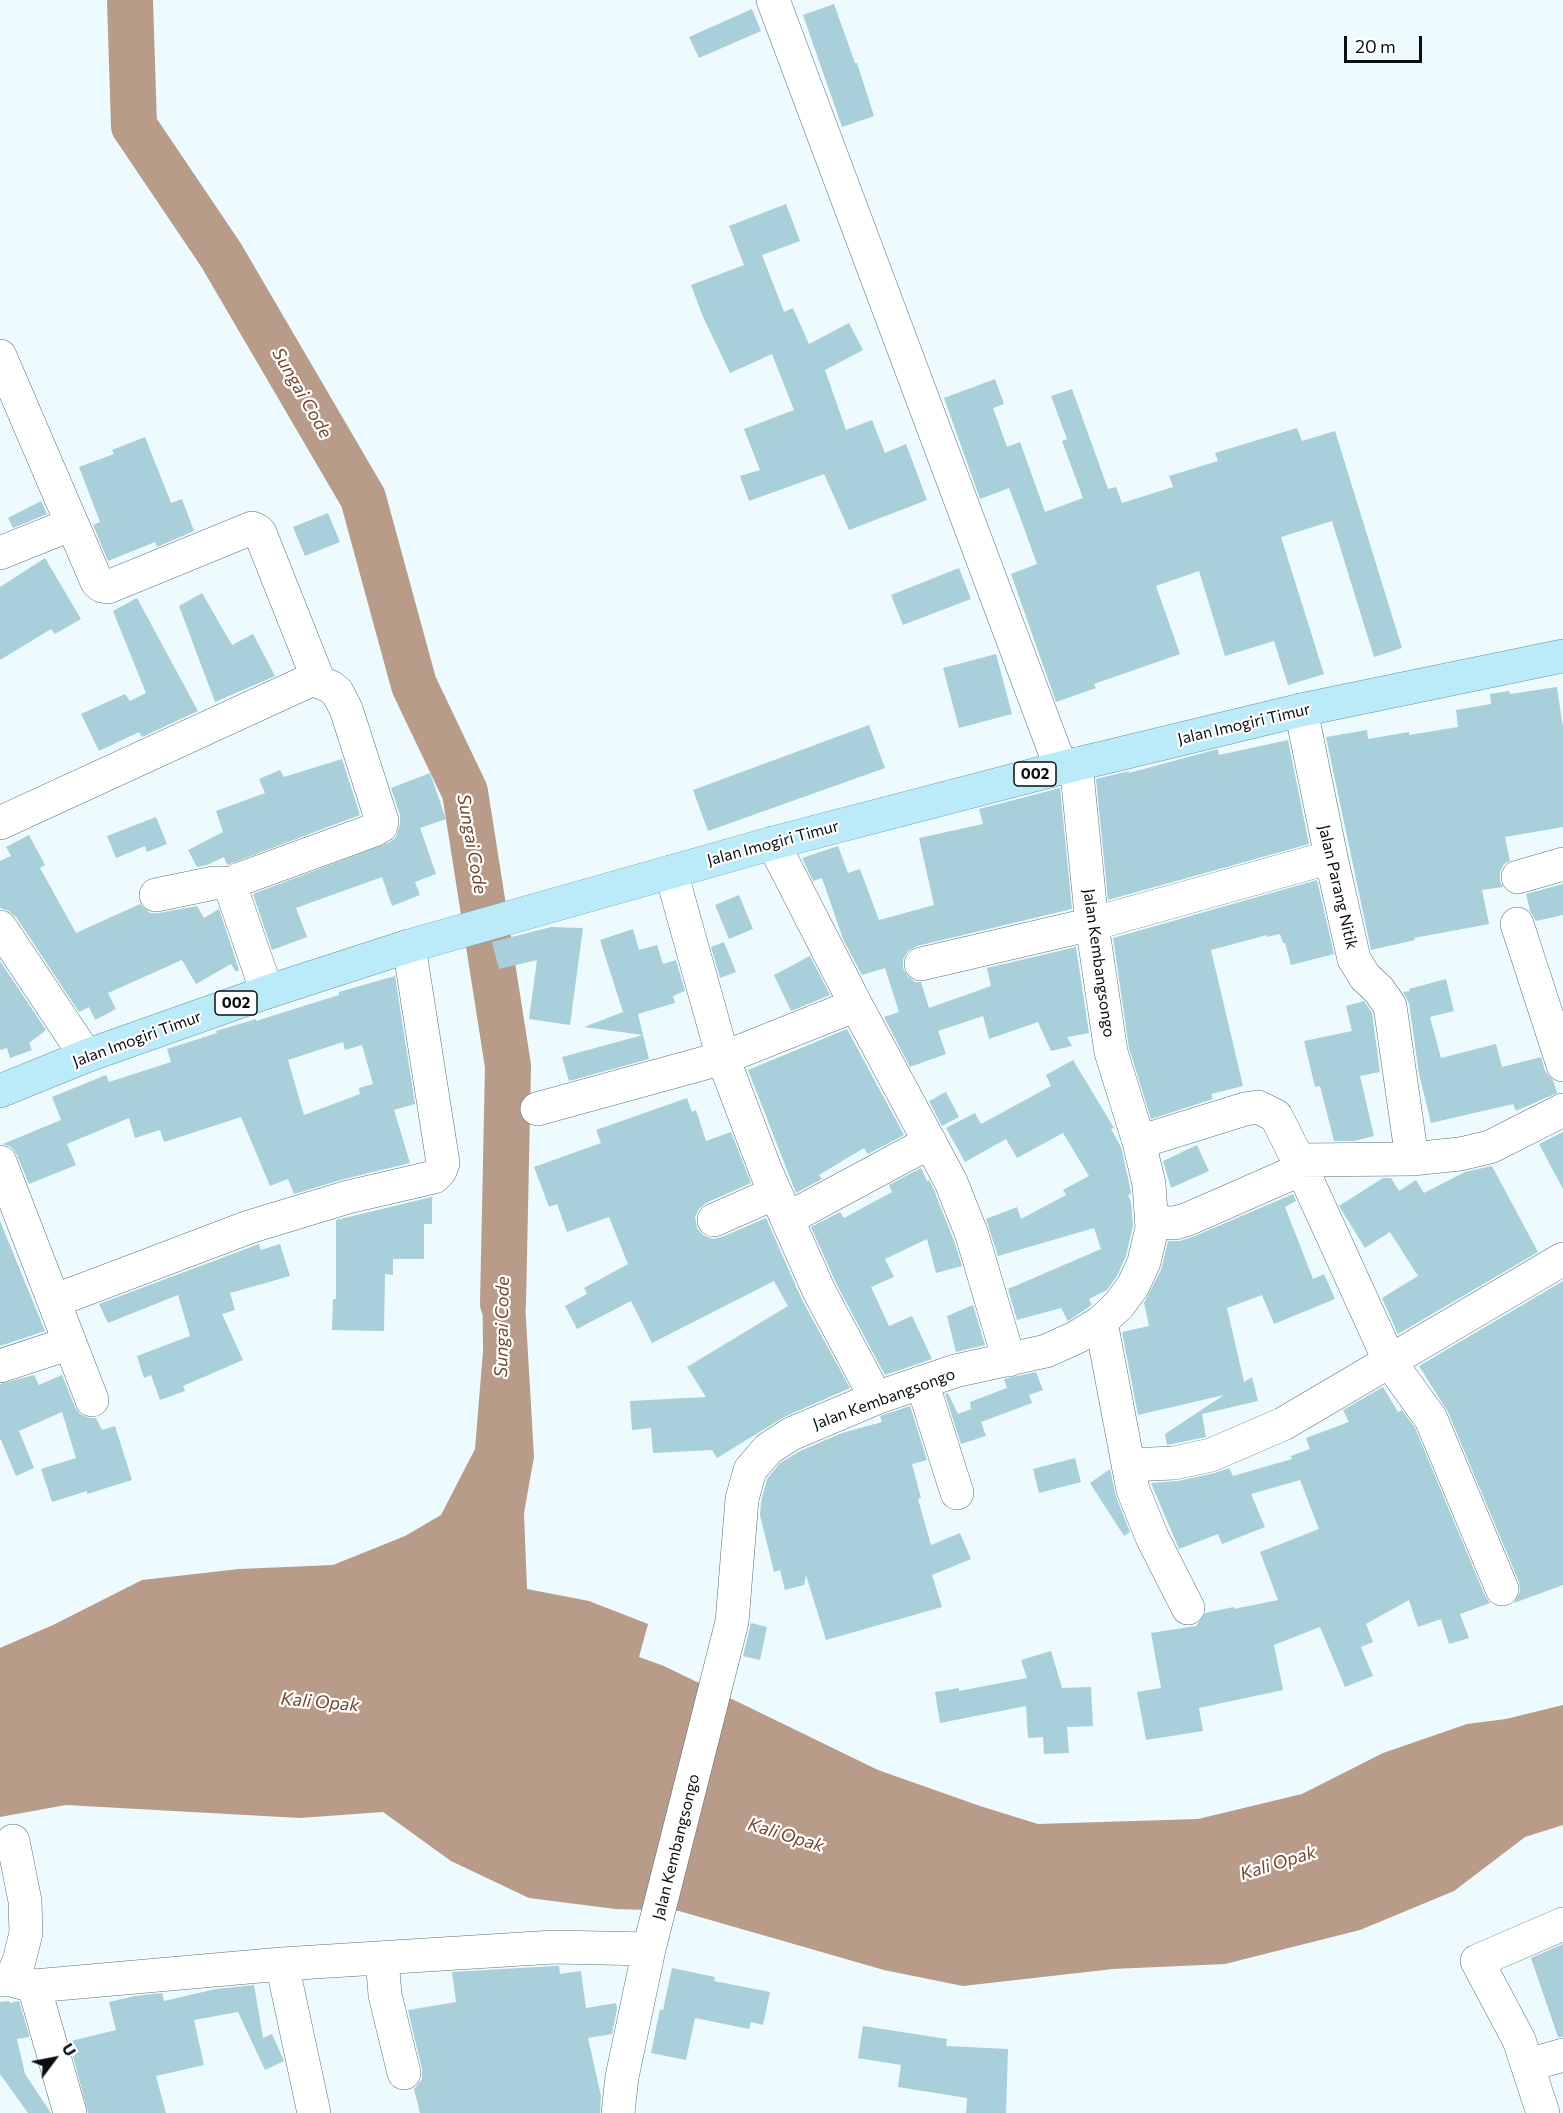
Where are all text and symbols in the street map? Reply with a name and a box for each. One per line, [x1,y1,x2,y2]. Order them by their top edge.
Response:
scale bar [1347,24,1425,62]
text: 20 m [1355,35,1396,57]
water label: Sungai Code [267,344,337,442]
street label: Jalan Imogiri Timur [1176,699,1312,749]
road number: 002 [1014,762,1056,786]
water label: Sungai Code [453,792,491,896]
street label: Jalan Imogiri Timur [705,816,841,870]
street label: Jalan Parang Nitik [1314,823,1362,951]
street label: Jalan Kembangsongo [1079,887,1119,1039]
road number: 002 [215,991,257,1015]
street label: Jalan Imogiri Timur [70,1007,204,1071]
water label: Sungai Code [490,1276,514,1378]
street label: Jalan Kembangsongo [810,1364,958,1434]
water label: Kali Opak [280,1688,360,1716]
street label: Jalan Kembangsongo [649,1772,703,1922]
water label: Kali Opak [745,1813,827,1857]
water label: Kali Opak [1237,1841,1319,1885]
north arrow [24,2029,84,2089]
text: U [59,2039,81,2059]

